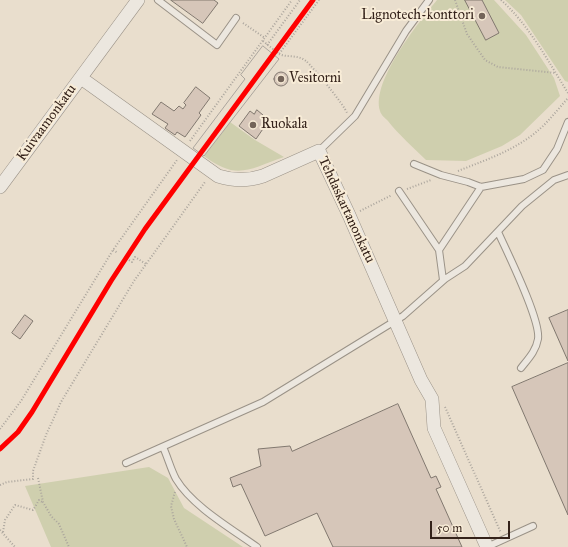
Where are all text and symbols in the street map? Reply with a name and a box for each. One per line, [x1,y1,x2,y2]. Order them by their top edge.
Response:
place label: Lignotech-konttori [361,8,474,24]
marker: Lignotech-konttori [477,11,487,21]
place label: Vesitorni [289,71,341,87]
marker: Vesitorni [276,74,286,84]
street label: Kuivaamonkatu [14,81,80,165]
place label: Ruokala [261,117,307,133]
marker: Ruokala [248,120,258,130]
street label: Tehdaskartanonkatu [314,154,378,266]
scale bar [432,513,512,539]
text: 50 m [437,521,462,535]

